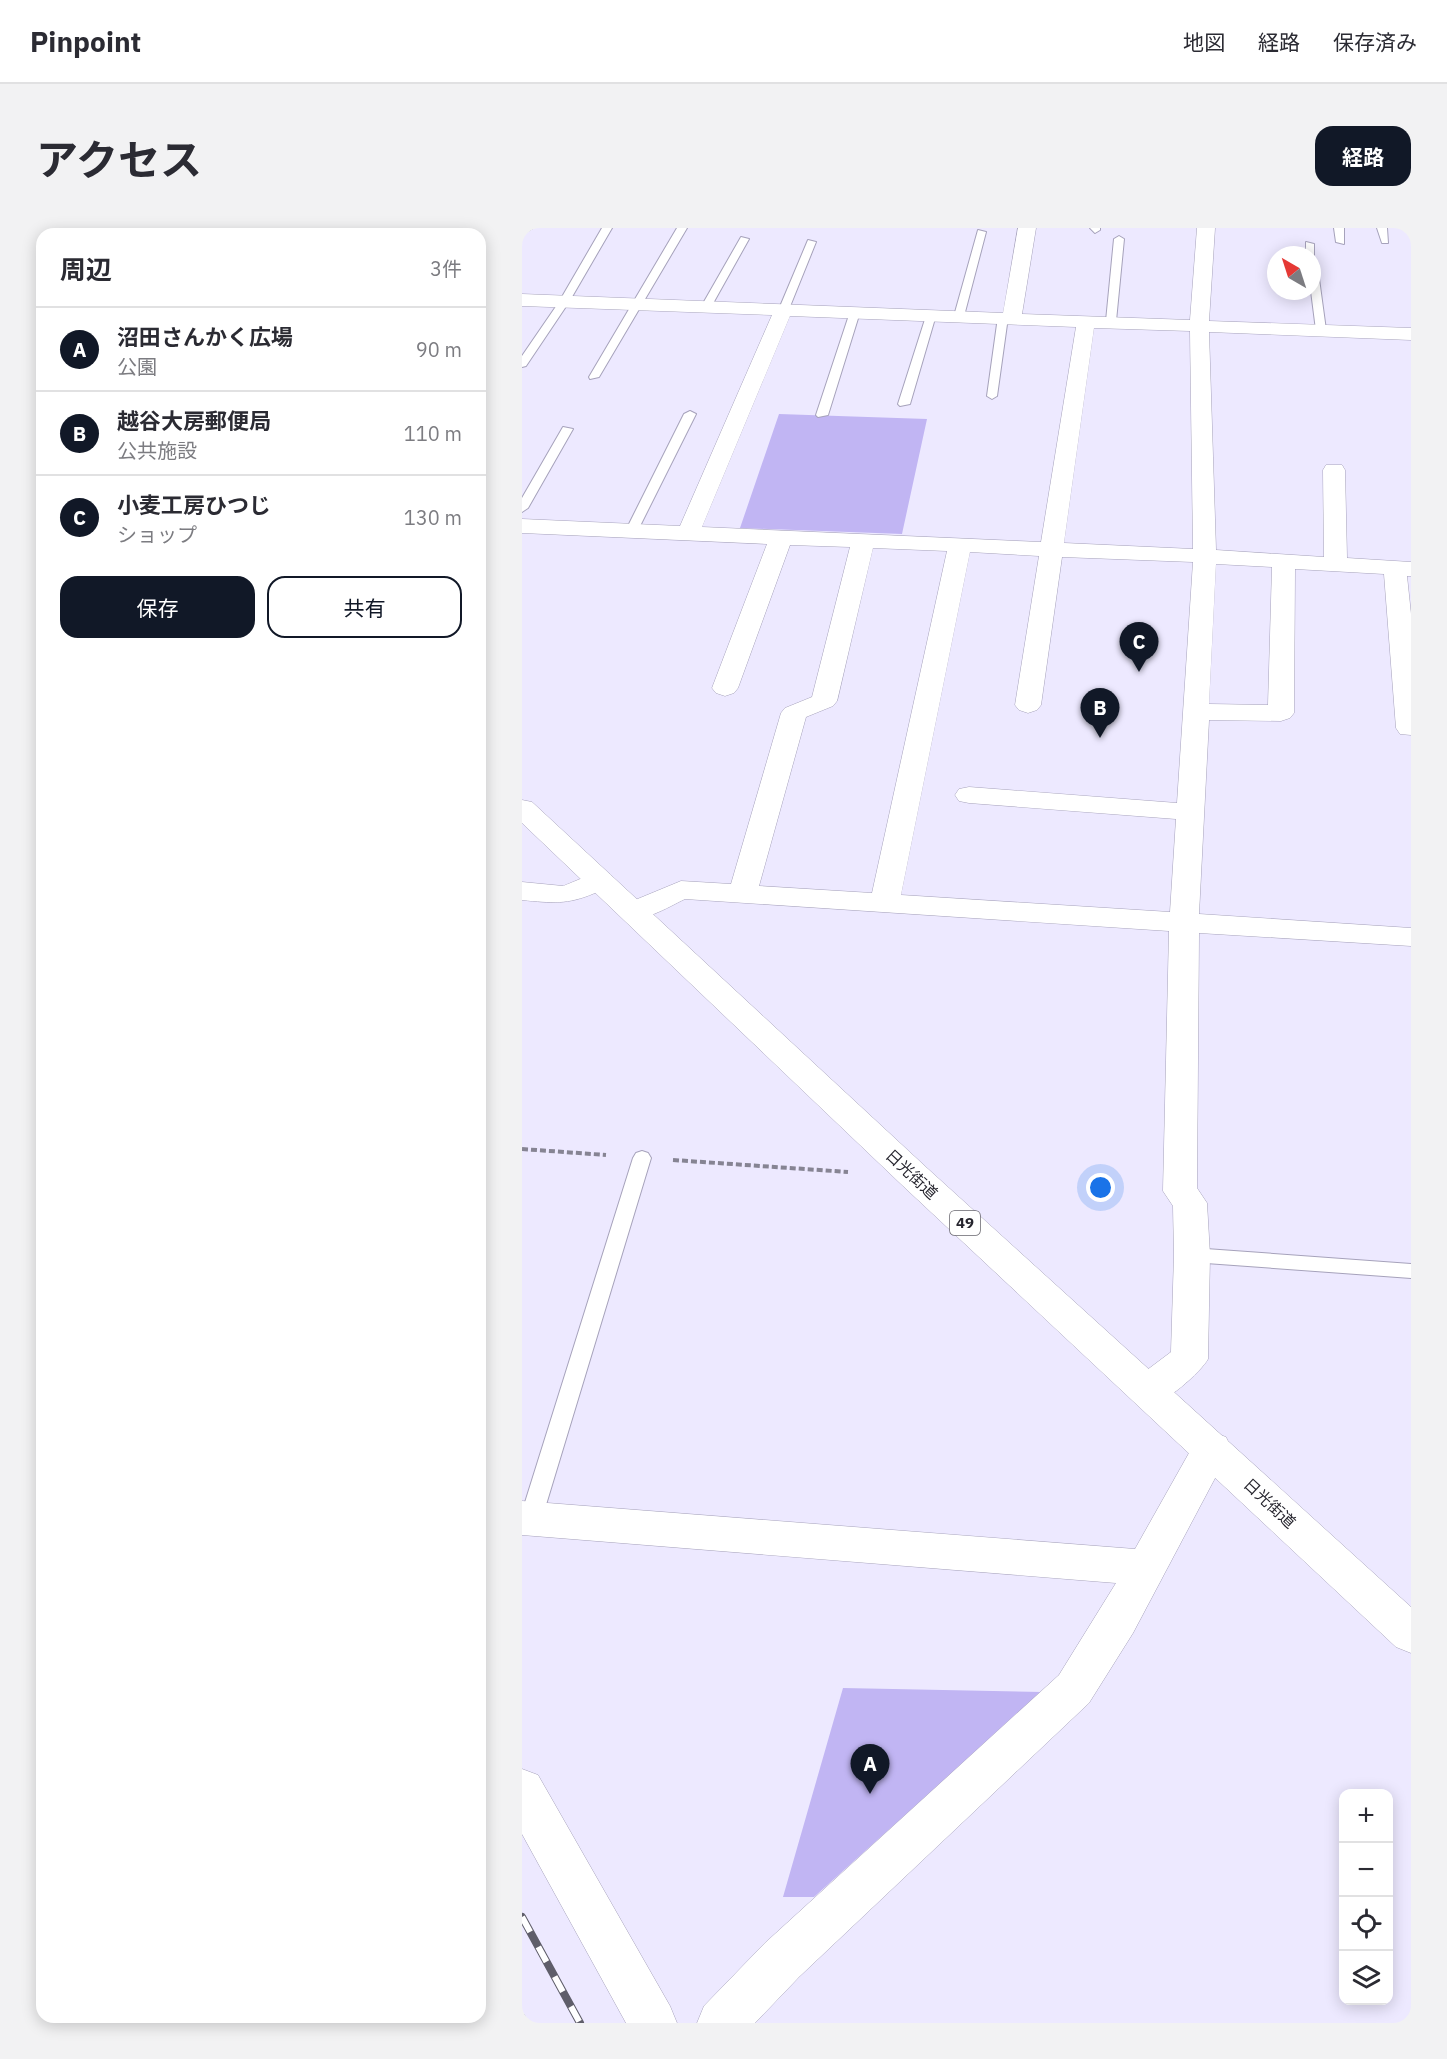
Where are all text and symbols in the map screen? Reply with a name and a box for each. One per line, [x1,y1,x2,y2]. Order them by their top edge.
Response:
text: Pinpoint [30,23,141,60]
text: 地図 [1183,28,1225,56]
text: 経路 [1258,28,1300,56]
text: 保存済み [1333,28,1417,56]
button: 経路 [1315,126,1411,186]
text: アクセス [36,132,202,187]
north arrow [1267,246,1321,300]
text: 周辺 [60,252,112,286]
text: 3件 [430,255,462,282]
text: 沼田さんかく広場 [117,322,293,351]
text: A [73,336,86,363]
text: 90 m [416,336,462,363]
text: 公園 [117,353,157,380]
text: 越谷大房郵便局 [117,406,271,435]
text: B [73,420,86,447]
text: 110 m [404,420,462,447]
text: 公共施設 [117,437,197,464]
text: 小麦工房ひつじ [117,490,271,519]
text: C [73,504,86,531]
text: 130 m [404,504,462,531]
text: ショップ [117,521,197,548]
button: 保存 [60,576,255,638]
button: 共有 [267,576,462,638]
pin: C [1120,622,1158,672]
pin: B [1080,688,1120,738]
street label: 日光街道 [882,1145,942,1203]
your location [1086,1173,1115,1202]
road number: 49 [950,1211,980,1235]
street label: 日光街道 [1240,1474,1300,1532]
pin: A [850,1744,890,1794]
map controls [1339,1789,1393,2005]
button: + [1339,1789,1393,1843]
button: − [1339,1843,1393,1897]
button: locate [1339,1897,1393,1951]
button: layers [1339,1951,1393,2005]

